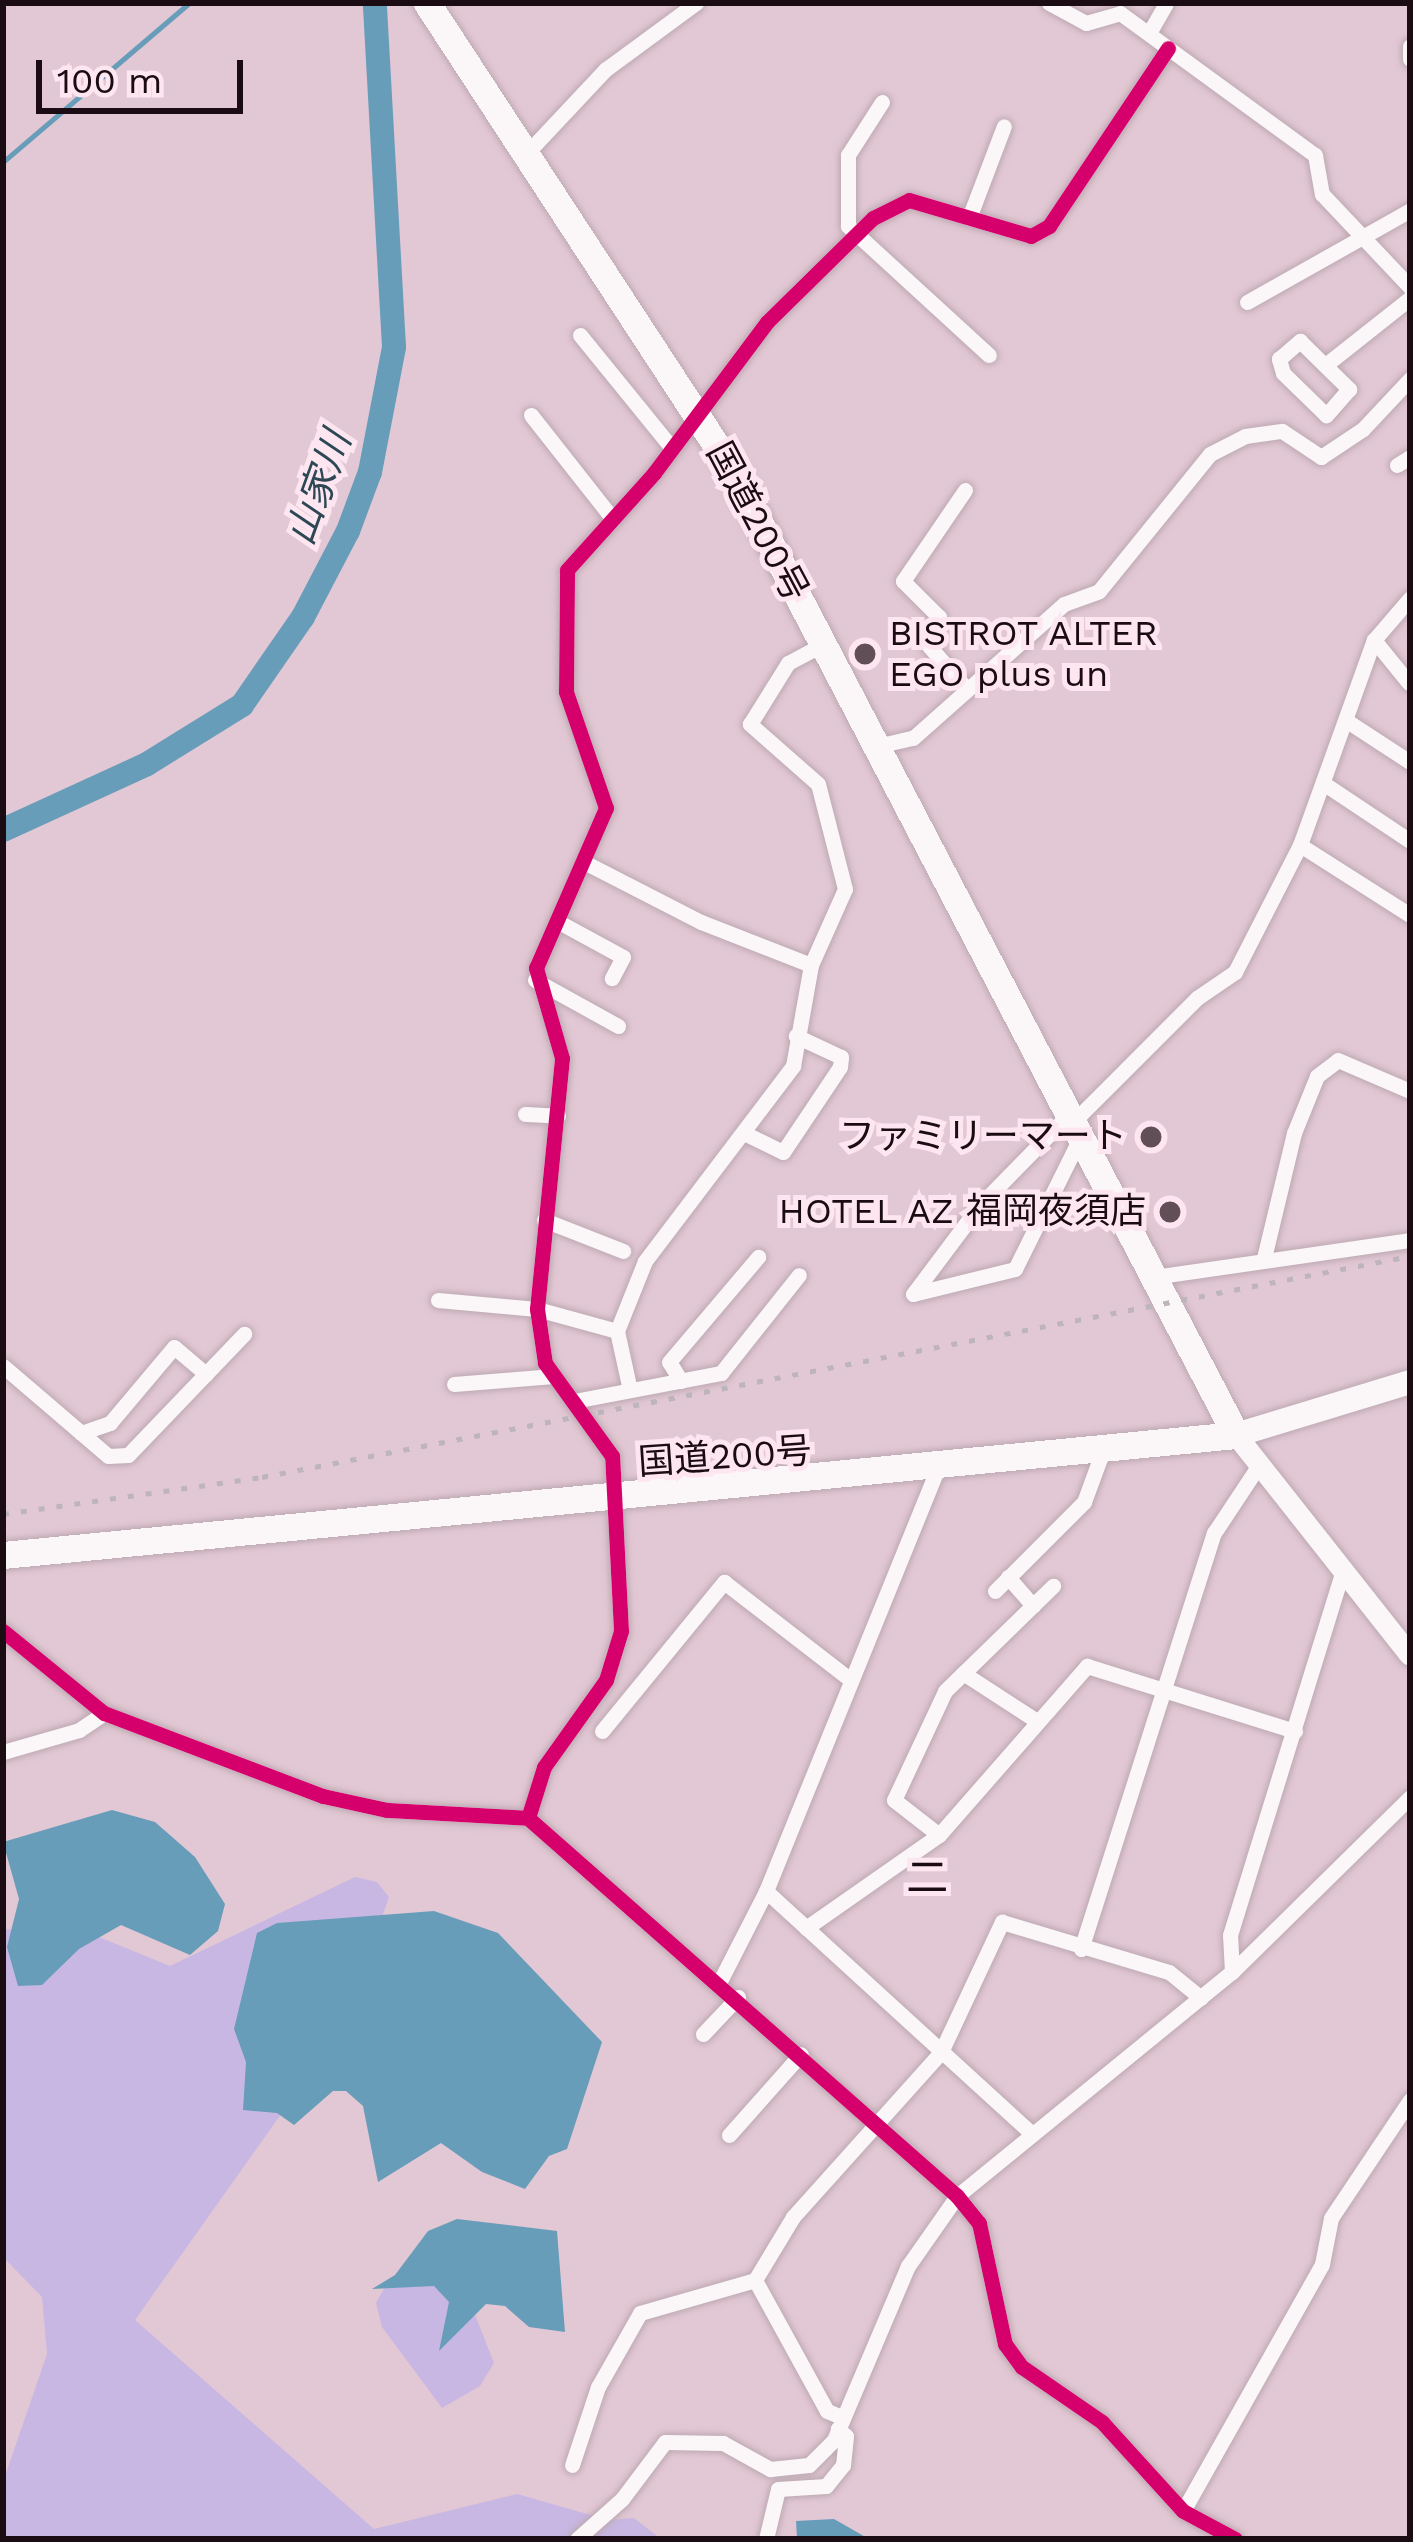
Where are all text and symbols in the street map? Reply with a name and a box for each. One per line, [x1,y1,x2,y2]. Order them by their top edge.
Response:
scale bar [42,36,249,110]
text: 100 m [57,60,162,102]
water label: 山家川 [277,425,361,551]
street label: 国道200号 [697,435,817,609]
place label: BISTROT ALTER EGO plus un [889,611,1160,696]
marker: BISTROT ALTER EGO plus un [852,641,878,667]
place label: ファミリーマート [839,1115,1127,1159]
marker: ファミリーマート [1138,1124,1164,1150]
place label: HOTEL AZ 福岡夜須店 [776,1190,1146,1234]
marker: HOTEL AZ 福岡夜須店 [1157,1199,1183,1225]
street label: 国道200号 [637,1429,813,1485]
district label: 二 [906,1853,948,1903]

